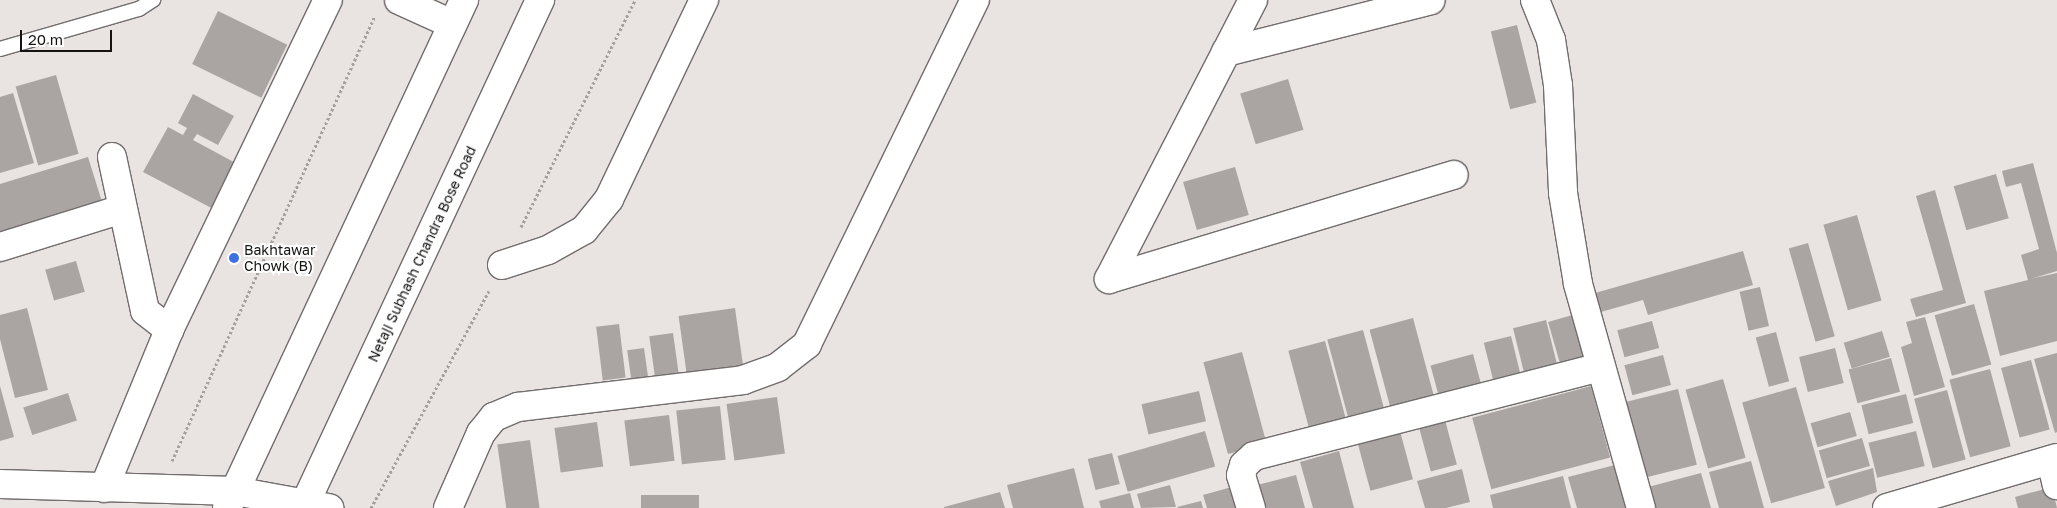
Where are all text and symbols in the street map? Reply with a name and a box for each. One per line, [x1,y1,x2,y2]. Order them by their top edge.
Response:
scale bar [22,20,115,52]
text: 20 m [28,30,63,48]
street label: Netaji Subhash Chandra Bose Road [364,143,480,365]
place label: Bakhtawar Chowk (B) [244,242,315,274]
marker: Bakhtawar Chowk (B) [228,252,240,264]

